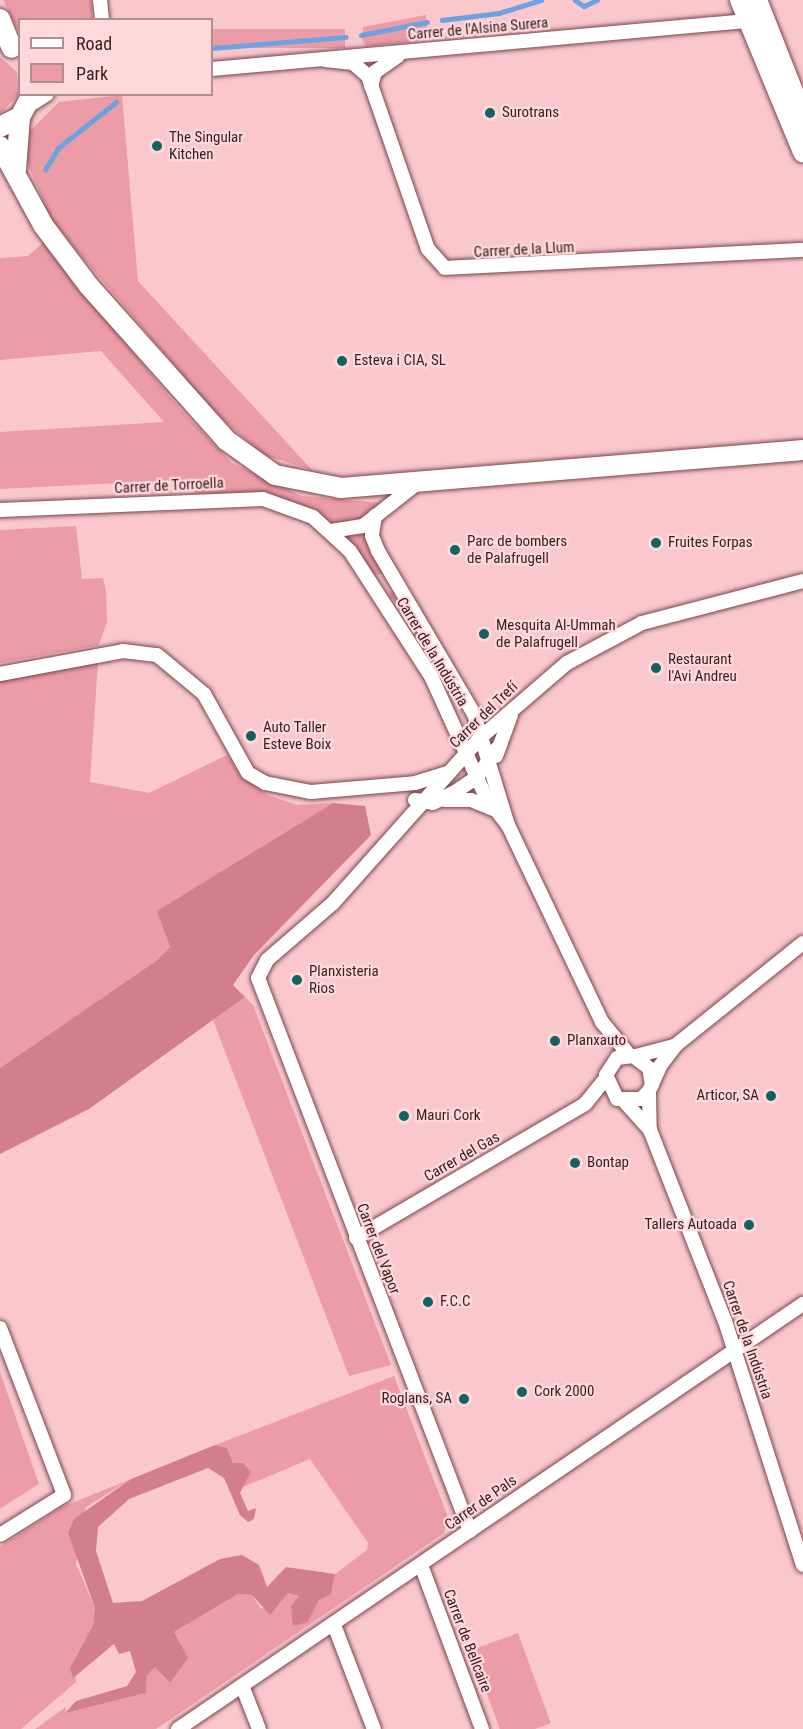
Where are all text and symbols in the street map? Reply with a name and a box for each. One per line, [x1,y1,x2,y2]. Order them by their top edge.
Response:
street label: Carrer de l'Alsina Surera [407,14,549,44]
legend [18,18,213,96]
text: Road [76,33,112,54]
text: Park [76,63,108,84]
place label: Surotrans [502,104,559,122]
marker: Surotrans [483,106,497,120]
place label: The Singular Kitchen [169,128,243,163]
marker: The Singular Kitchen [150,139,164,153]
street label: Carrer de la Llum [473,238,575,262]
place label: Esteva i CIA, SL [354,352,446,370]
marker: Esteva i CIA, SL [335,354,349,368]
street label: Carrer de Torroella [114,474,224,498]
place label: Parc de bombers de Palafrugell [467,532,567,567]
place label: Fruites Forpas [668,534,753,552]
marker: Fruites Forpas [649,536,663,550]
marker: Parc de bombers de Palafrugell [448,543,462,557]
street label: Carrer de la Indústria [392,594,472,710]
place label: Mesquita Al-Ummah de Palafrugell [496,616,616,651]
marker: Mesquita Al-Ummah de Palafrugell [477,627,491,641]
place label: Restaurant l'Avi Andreu [668,650,737,685]
marker: Restaurant l'Avi Andreu [649,661,663,675]
street label: Carrer del Trefí [446,678,522,752]
place label: Auto Taller Esteve Boix [263,718,331,753]
marker: Auto Taller Esteve Boix [244,729,258,743]
place label: Planxisteria Rios [309,962,379,997]
marker: Planxisteria Rios [290,973,304,987]
place label: Planxauto [567,1032,626,1050]
marker: Planxauto [548,1034,562,1048]
place label: Articor, SA [697,1087,759,1105]
marker: Articor, SA [764,1089,778,1103]
place label: Mauri Cork [416,1107,481,1125]
marker: Mauri Cork [397,1109,411,1123]
street label: Carrer del Gas [421,1128,503,1186]
place label: Bontap [587,1154,629,1172]
marker: Bontap [568,1156,582,1170]
street label: Carrer del Vapor [352,1201,404,1297]
place label: Tallers Autoada [645,1216,737,1234]
marker: Tallers Autoada [742,1218,756,1232]
street label: Carrer de la Indústria [718,1278,776,1402]
place label: F.C.C [440,1293,470,1311]
marker: F.C.C [421,1295,435,1309]
place label: Cork 2000 [534,1383,594,1401]
marker: Cork 2000 [515,1385,529,1399]
place label: Roglans, SA [382,1390,452,1408]
marker: Roglans, SA [457,1392,471,1406]
street label: Carrer de Pals [442,1472,520,1534]
street label: Carrer de Bellcaire [439,1587,495,1695]

